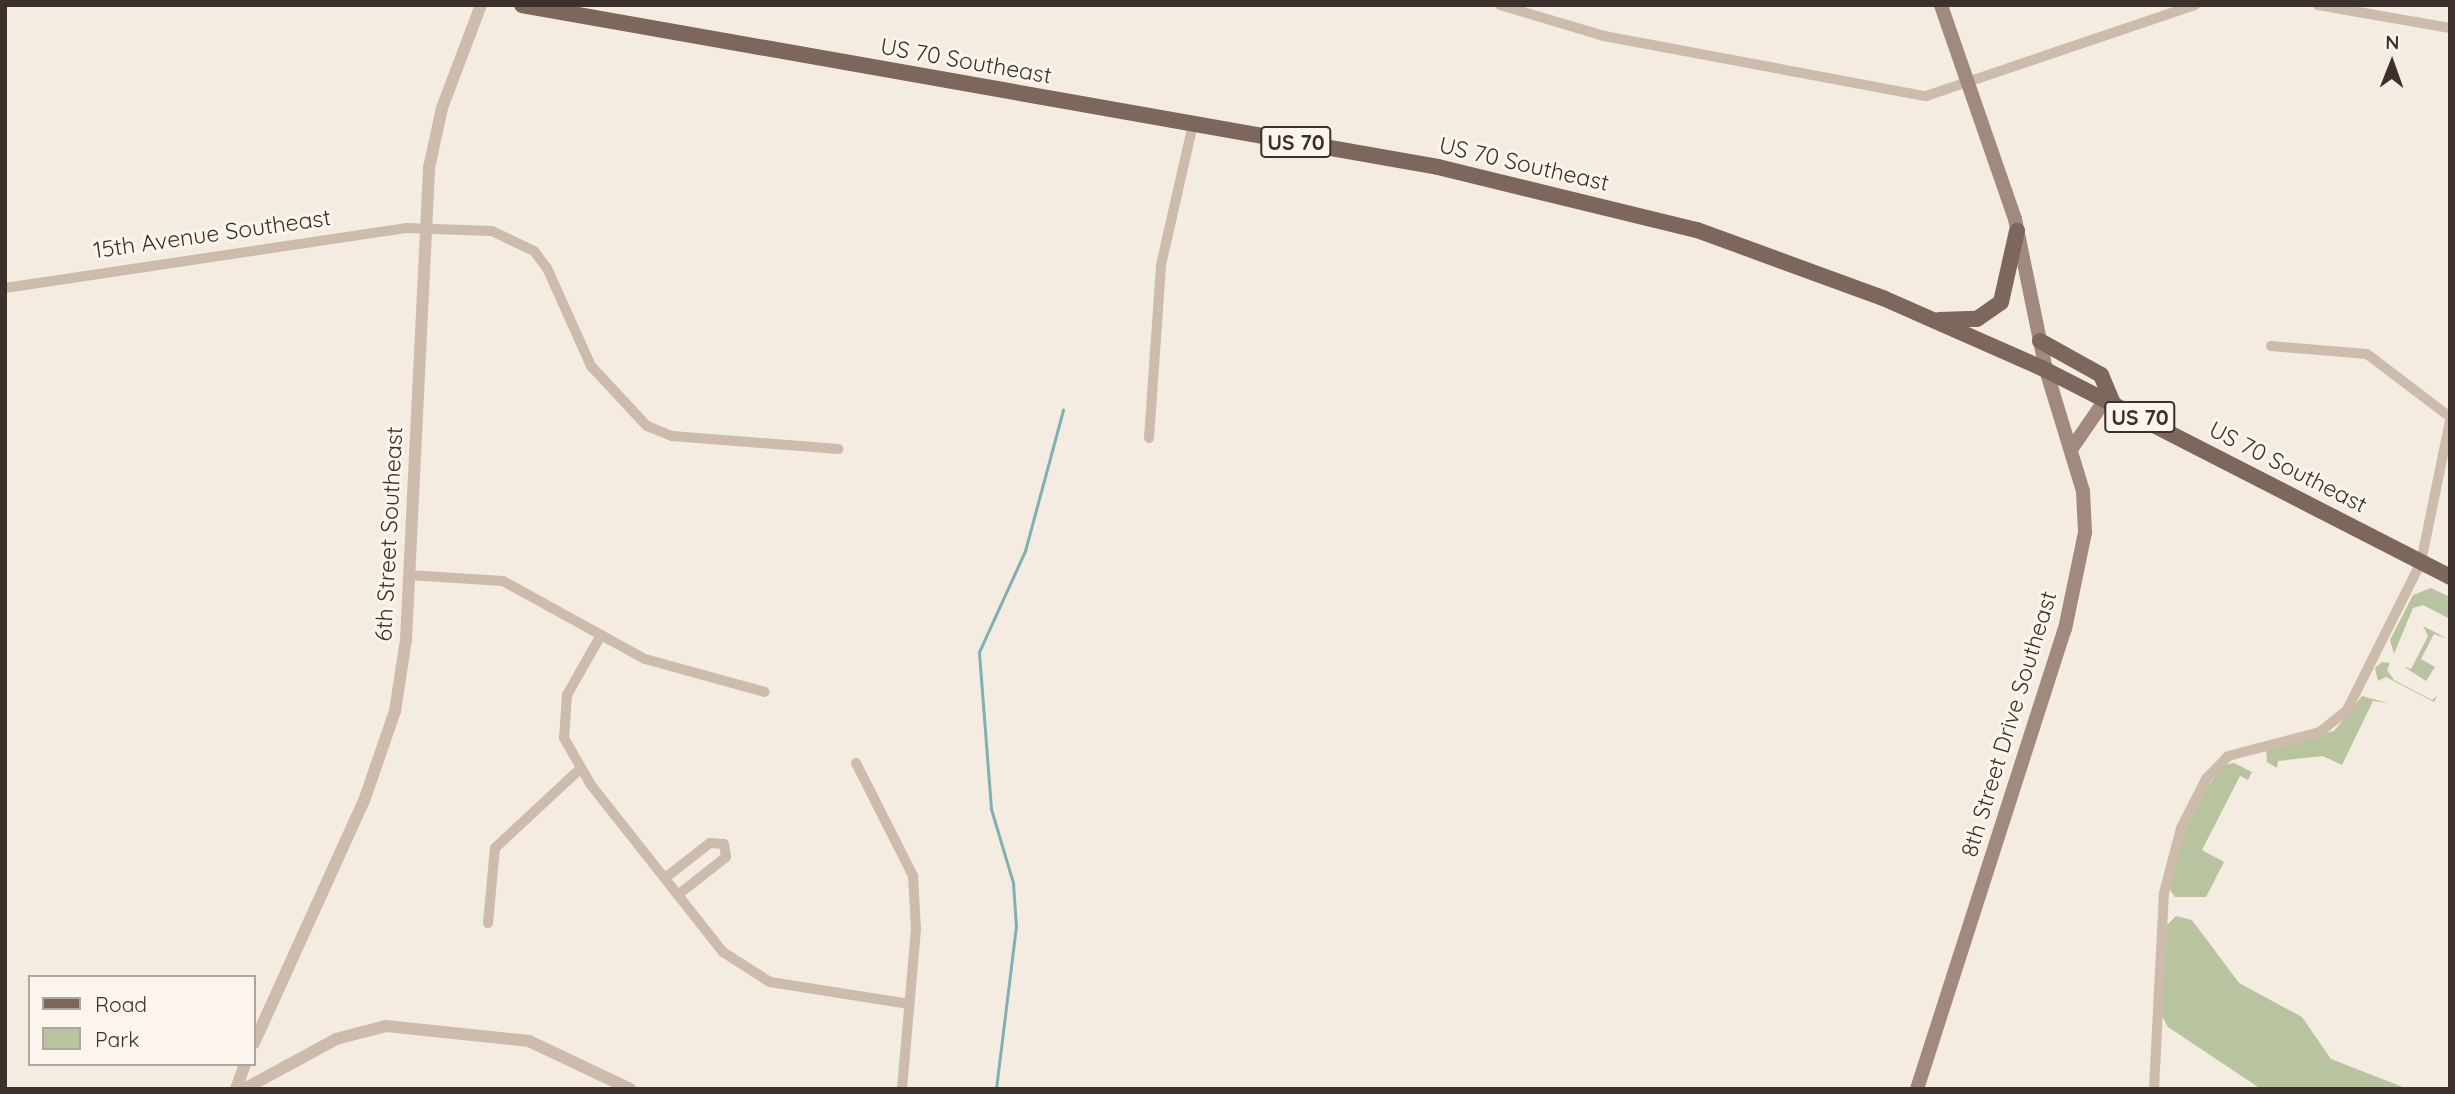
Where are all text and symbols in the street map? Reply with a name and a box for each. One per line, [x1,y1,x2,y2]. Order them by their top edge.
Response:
north arrow [2357,28,2427,98]
text: N [2385,30,2400,54]
street label: US 70 Southeast [878,32,1054,90]
road number: US 70 [1259,124,1333,160]
street label: US 70 Southeast [1436,131,1612,197]
street label: 15th Avenue Southeast [91,204,333,264]
road number: US 70 [2103,400,2177,434]
street label: US 70 Southeast [2204,415,2372,519]
street label: 6th Street Southeast [370,426,408,642]
street label: 8th Street Drive Southeast [1955,588,2063,860]
legend [28,975,256,1066]
text: Road [95,991,147,1017]
text: Park [95,1026,139,1052]

